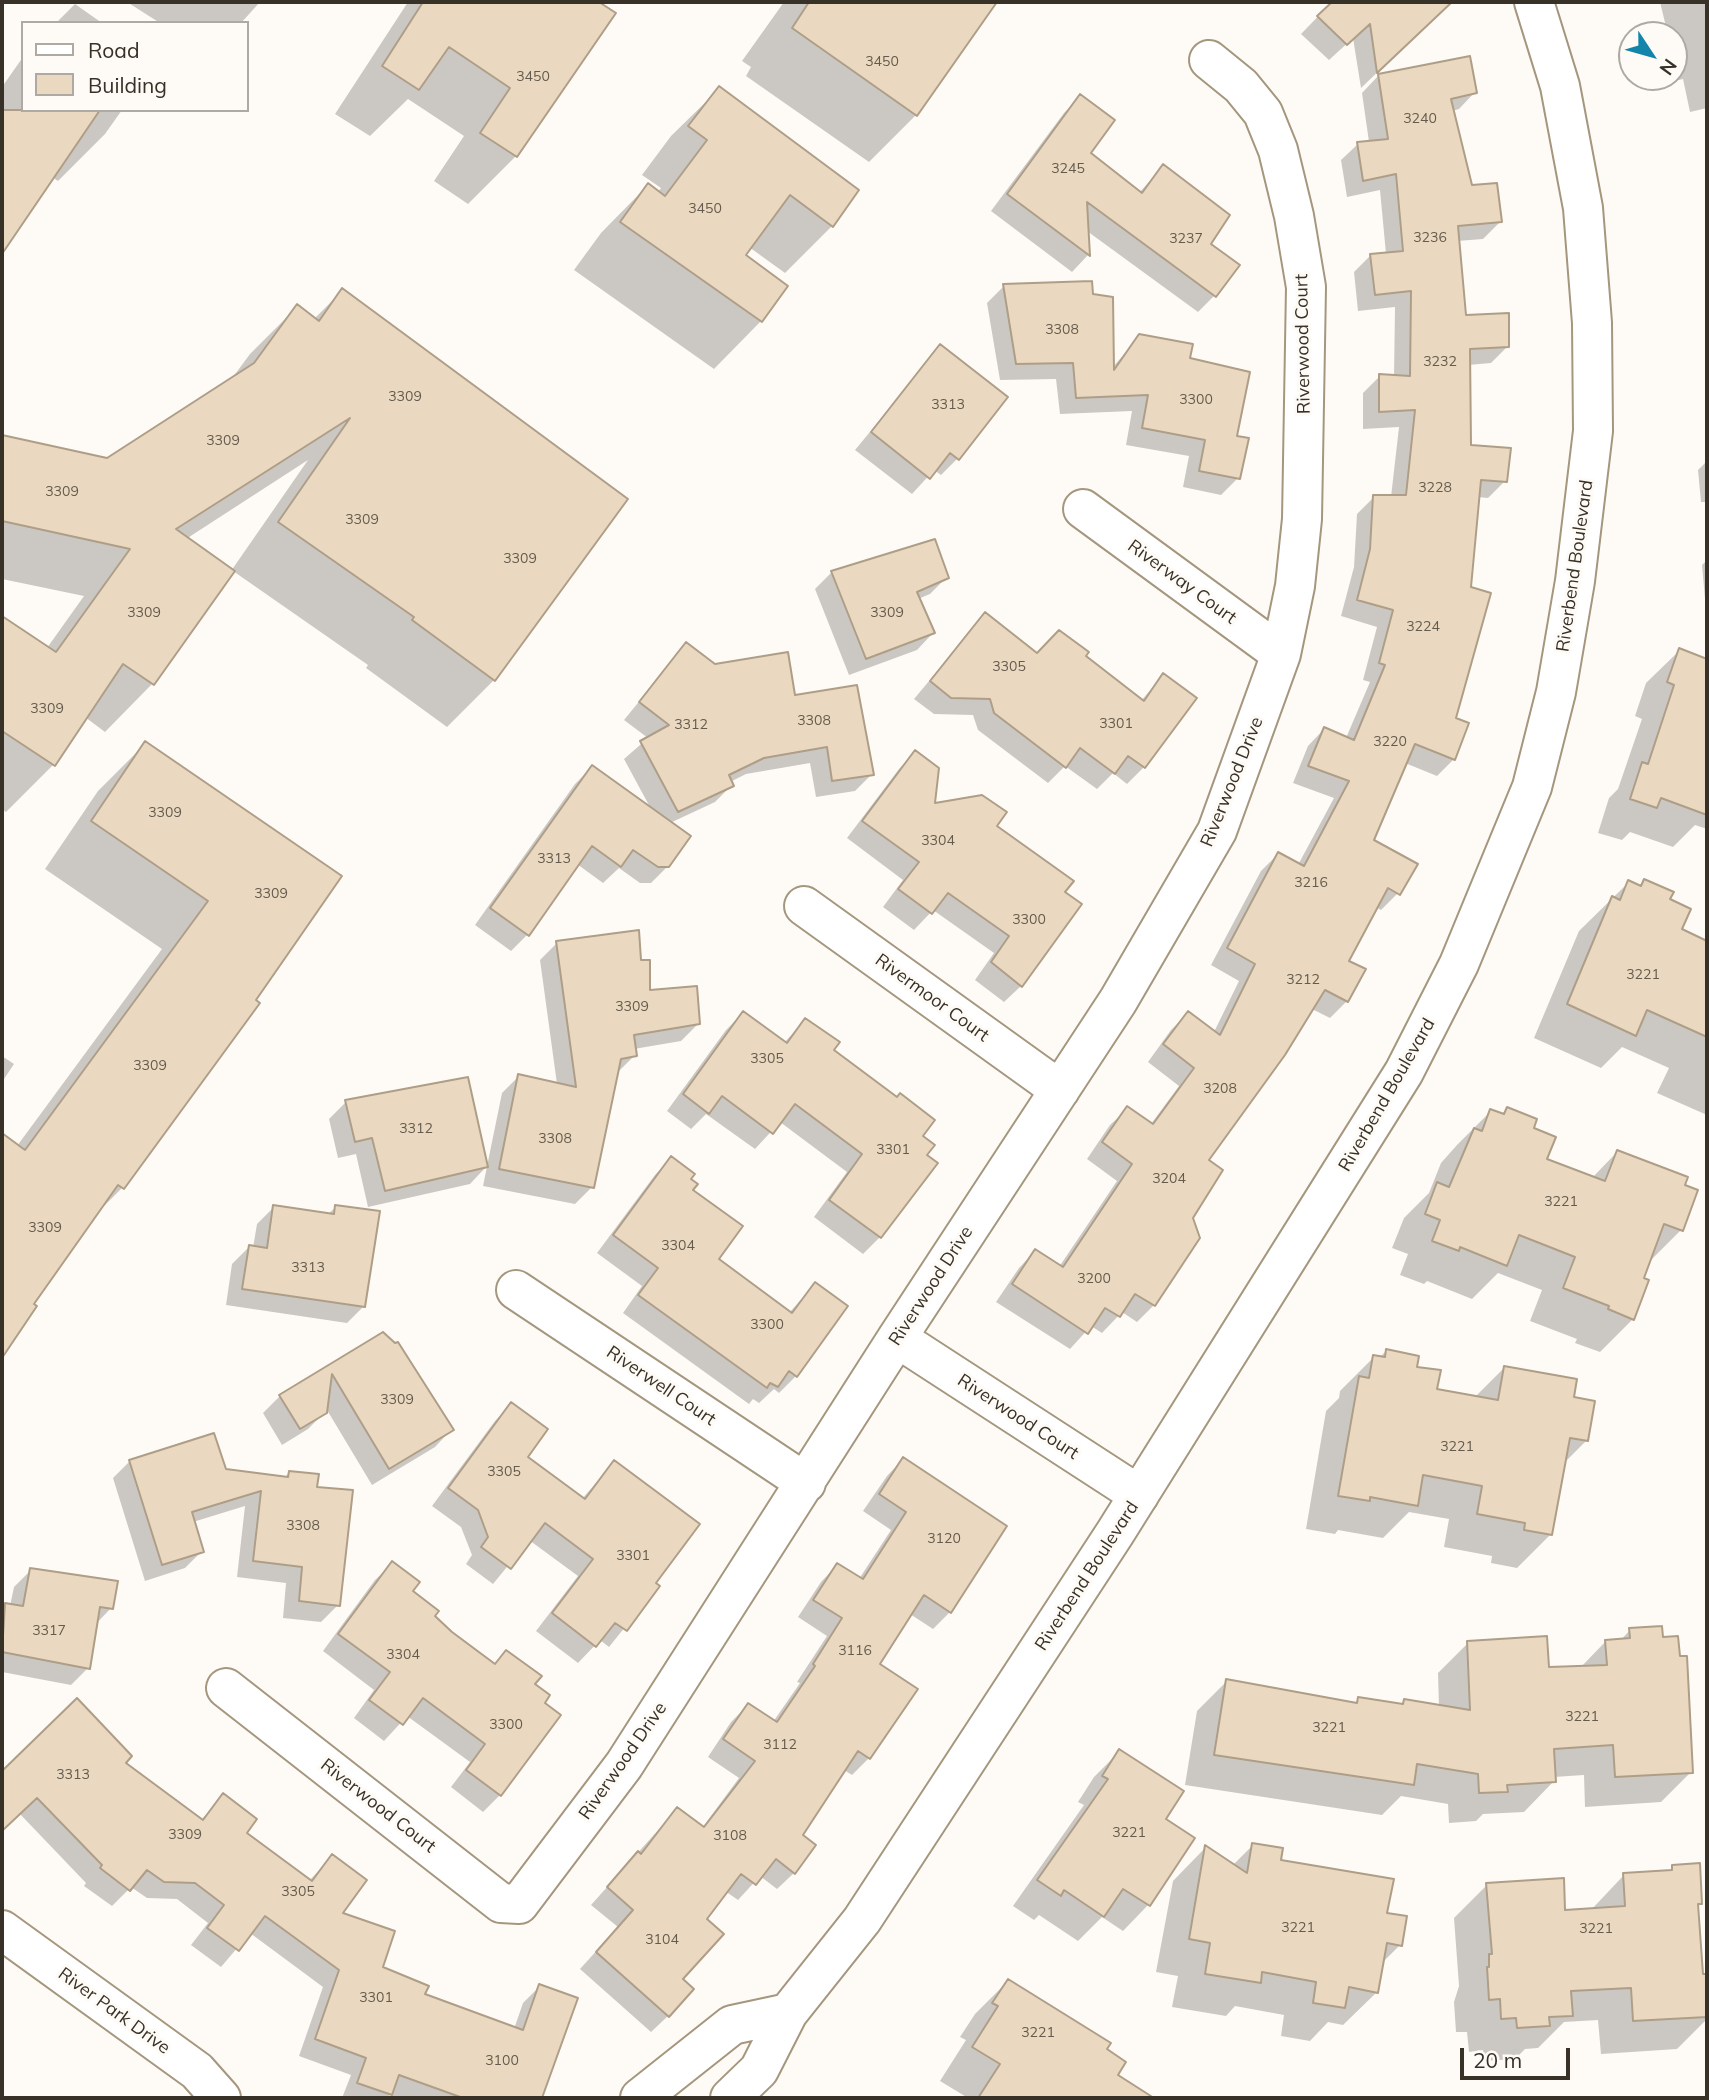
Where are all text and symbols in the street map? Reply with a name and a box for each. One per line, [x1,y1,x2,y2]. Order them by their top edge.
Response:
legend [21,21,248,112]
north arrow [1618,21,1688,91]
text: Road [88,37,139,63]
house number: 3450 [865,54,899,70]
text: N [1654,54,1682,80]
house number: 3450 [516,69,550,85]
text: Building [88,72,167,98]
house number: 3240 [1403,111,1437,127]
house number: 3245 [1051,161,1085,177]
house number: 3450 [688,201,722,217]
house number: 3236 [1413,230,1447,246]
house number: 3237 [1169,231,1203,247]
street label: Riverwood Court [1291,274,1315,414]
house number: 3308 [1045,322,1079,338]
house number: 3232 [1423,354,1457,370]
house number: 3309 [388,389,422,405]
house number: 3300 [1179,392,1213,408]
house number: 3313 [931,397,965,413]
house number: 3309 [206,433,240,449]
street label: Riverbend Boulevard [1552,479,1598,653]
house number: 3228 [1418,480,1452,496]
house number: 3309 [45,484,79,500]
house number: 3309 [345,512,379,528]
street label: Riverway Court [1123,535,1241,629]
house number: 3309 [503,551,537,567]
house number: 3309 [127,605,161,621]
house number: 3309 [870,605,904,621]
house number: 3224 [1406,619,1440,635]
house number: 3305 [992,659,1026,675]
house number: 3309 [30,701,64,717]
house number: 3308 [797,713,831,729]
street label: Riverwood Drive [1196,714,1268,850]
house number: 3301 [1099,716,1133,732]
house number: 3312 [674,717,708,733]
house number: 3220 [1373,734,1407,750]
house number: 3309 [148,805,182,821]
house number: 3304 [921,833,955,849]
house number: 3313 [537,851,571,867]
house number: 3216 [1294,875,1328,891]
house number: 3309 [254,886,288,902]
house number: 3300 [1012,912,1046,928]
street label: Rivermoor Court [871,949,993,1047]
house number: 3221 [1626,967,1660,983]
house number: 3212 [1286,972,1320,988]
house number: 3309 [615,999,649,1015]
street label: Riverbend Boulevard [1334,1015,1440,1175]
house number: 3305 [750,1051,784,1067]
house number: 3309 [133,1058,167,1074]
house number: 3208 [1203,1081,1237,1097]
house number: 3312 [399,1121,433,1137]
house number: 3308 [538,1131,572,1147]
house number: 3301 [876,1142,910,1158]
house number: 3204 [1152,1171,1186,1187]
house number: 3221 [1544,1194,1578,1210]
house number: 3309 [28,1220,62,1236]
street label: Riverwood Drive [884,1222,978,1350]
house number: 3304 [661,1238,695,1254]
house number: 3313 [291,1260,325,1276]
house number: 3200 [1077,1271,1111,1287]
house number: 3300 [750,1317,784,1333]
street label: Riverwell Court [602,1341,720,1431]
street label: Riverwood Court [953,1370,1083,1464]
house number: 3309 [380,1392,414,1408]
house number: 3221 [1440,1439,1474,1455]
house number: 3305 [487,1464,521,1480]
street label: Riverbend Boulevard [1031,1497,1143,1655]
house number: 3308 [286,1518,320,1534]
house number: 3120 [927,1531,961,1547]
house number: 3301 [616,1548,650,1564]
house number: 3317 [32,1623,66,1639]
house number: 3116 [838,1643,872,1659]
house number: 3304 [386,1647,420,1663]
street label: Riverwood Drive [575,1698,671,1824]
house number: 3221 [1565,1709,1599,1725]
house number: 3300 [489,1717,523,1733]
house number: 3221 [1312,1720,1346,1736]
house number: 3112 [763,1737,797,1753]
street label: Riverwood Court [316,1754,440,1858]
house number: 3313 [56,1767,90,1783]
house number: 3221 [1112,1825,1146,1841]
house number: 3309 [168,1827,202,1843]
house number: 3108 [713,1828,747,1844]
house number: 3305 [281,1884,315,1900]
house number: 3221 [1281,1920,1315,1936]
house number: 3221 [1579,1921,1613,1937]
house number: 3104 [645,1932,679,1948]
street label: River Park Drive [54,1963,174,2059]
house number: 3301 [359,1990,393,2006]
house number: 3221 [1021,2025,1055,2041]
scale bar [1464,2034,1574,2078]
text: 20 m [1473,2047,1522,2073]
house number: 3100 [485,2053,519,2069]

